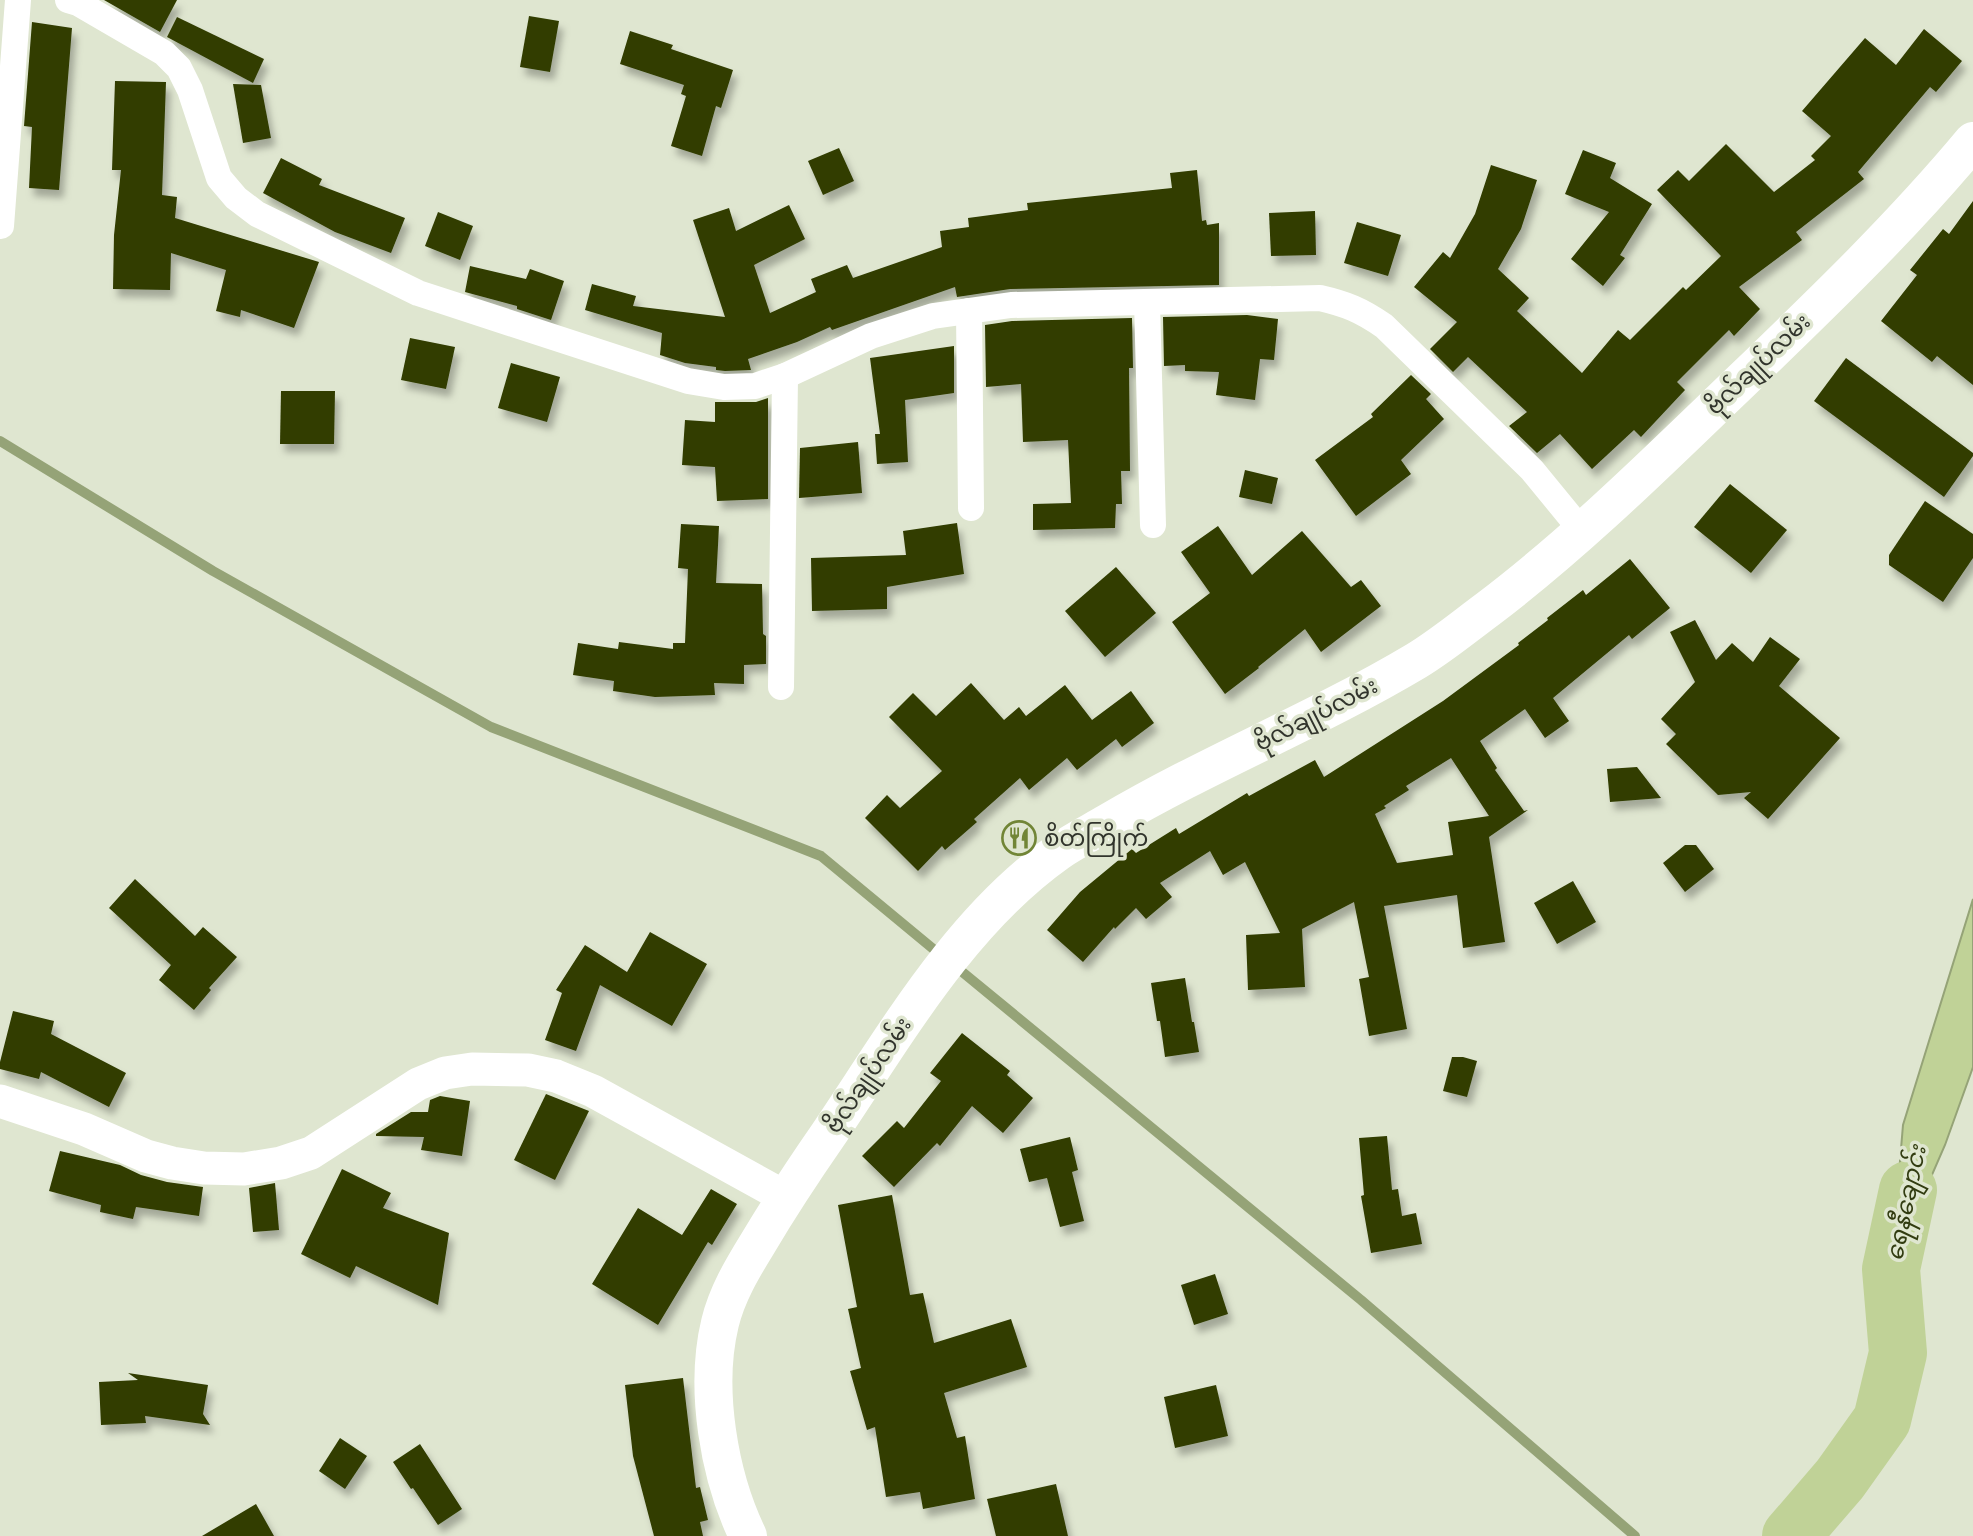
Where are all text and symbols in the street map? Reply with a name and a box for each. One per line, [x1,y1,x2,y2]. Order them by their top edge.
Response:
street label: ဗိုလ်‌ချုပ်‌လမ်း [1699,306,1819,424]
street label: ဗိုလ်‌ချုပ်‌လမ်း [1249,669,1384,761]
restaurant icon: စိတ်ကြိုက် [1000,819,1038,857]
place label: စိတ်ကြိုက် [1044,822,1148,857]
street label: ဗိုလ်‌ချုပ်‌လမ်း [817,1011,921,1141]
water label: ရေနီချောင်း [1877,1141,1938,1264]

